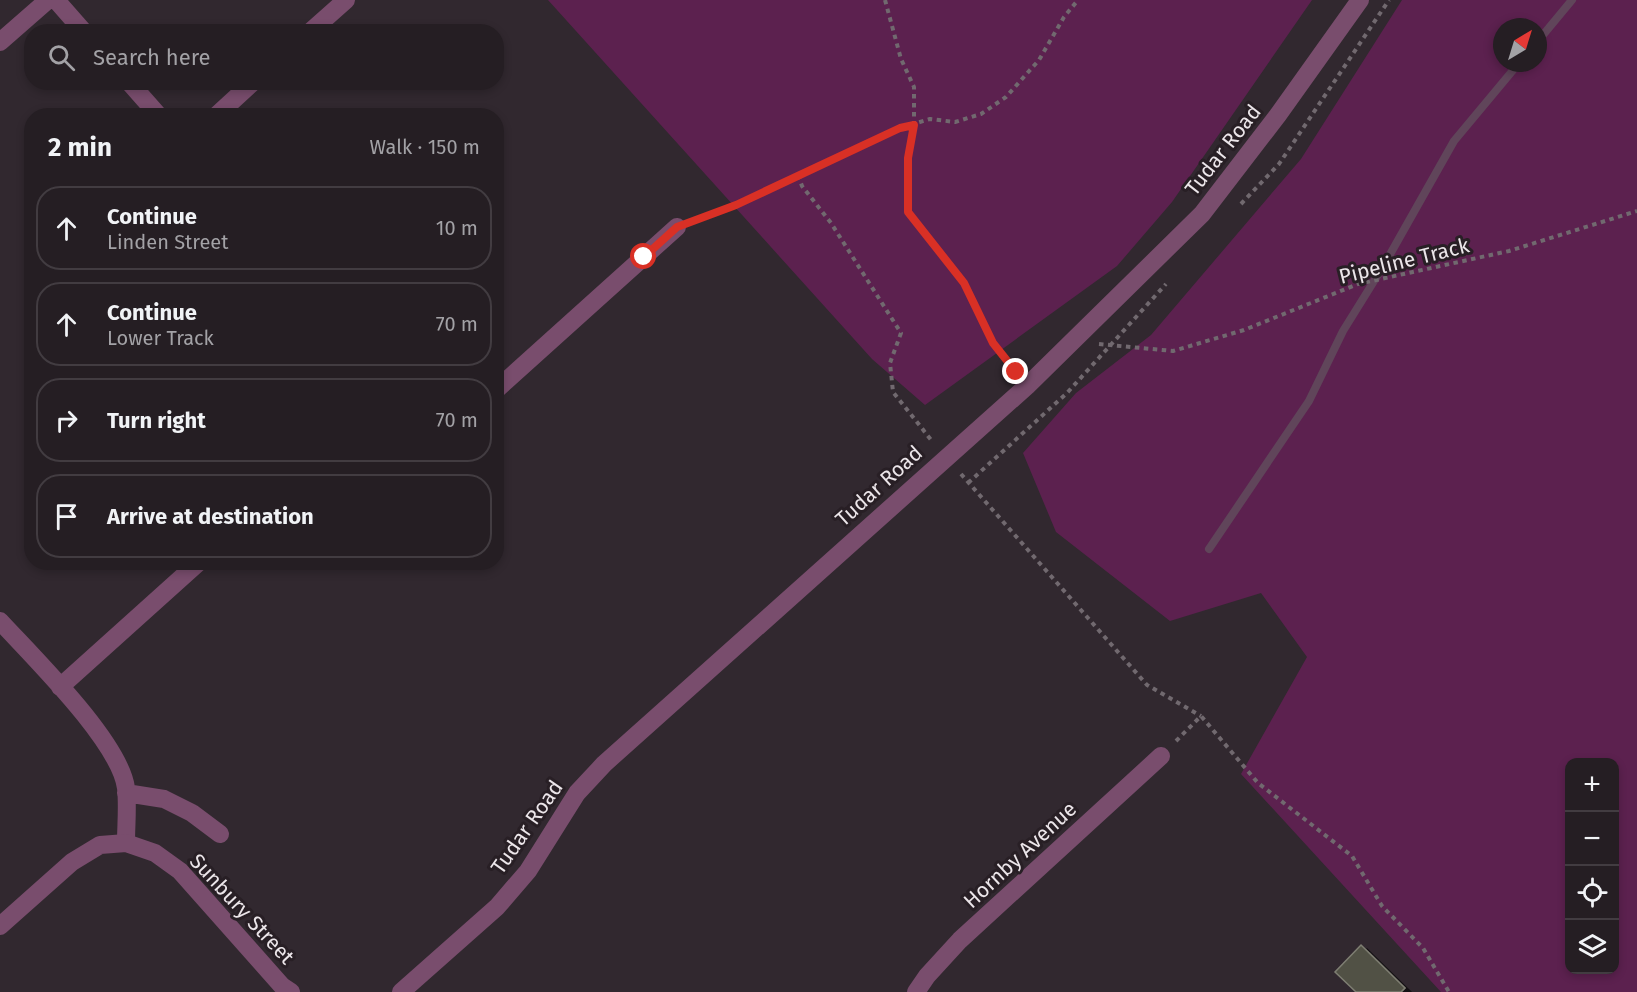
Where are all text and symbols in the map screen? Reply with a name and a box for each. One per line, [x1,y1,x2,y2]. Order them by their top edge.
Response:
north arrow [1493,18,1547,72]
search box [24,24,504,90]
icon: search [45,41,78,74]
text: Search here [93,44,211,71]
street label: Tudar Road [1179,99,1267,201]
text: 2 min [48,132,112,163]
text: Walk · 150 m [370,135,480,159]
text: Continue [107,203,197,230]
icon: ahead [50,212,83,245]
text: 10 m [436,216,478,240]
text: Linden Street [107,230,228,254]
street label: Pipeline Track [1336,232,1472,290]
route start [630,243,656,269]
text: Continue [107,299,197,326]
icon: ahead [50,308,83,341]
text: 70 m [436,312,478,336]
text: Lower Track [107,326,214,350]
route end [1002,358,1028,384]
icon: right [50,404,83,437]
text: Turn right [107,407,206,434]
text: 70 m [436,408,478,432]
street label: Tudar Road [830,440,928,532]
icon: arrive [50,500,83,533]
text: Arrive at destination [107,503,314,530]
map controls [1565,758,1619,974]
button: + [1565,758,1619,812]
street label: Tudar Road [485,775,569,879]
street label: Hornby Avenue [958,796,1082,914]
button: − [1565,812,1619,866]
street label: Sunbury Street [184,848,300,970]
button: locate [1565,866,1619,920]
button: layers [1565,920,1619,974]

